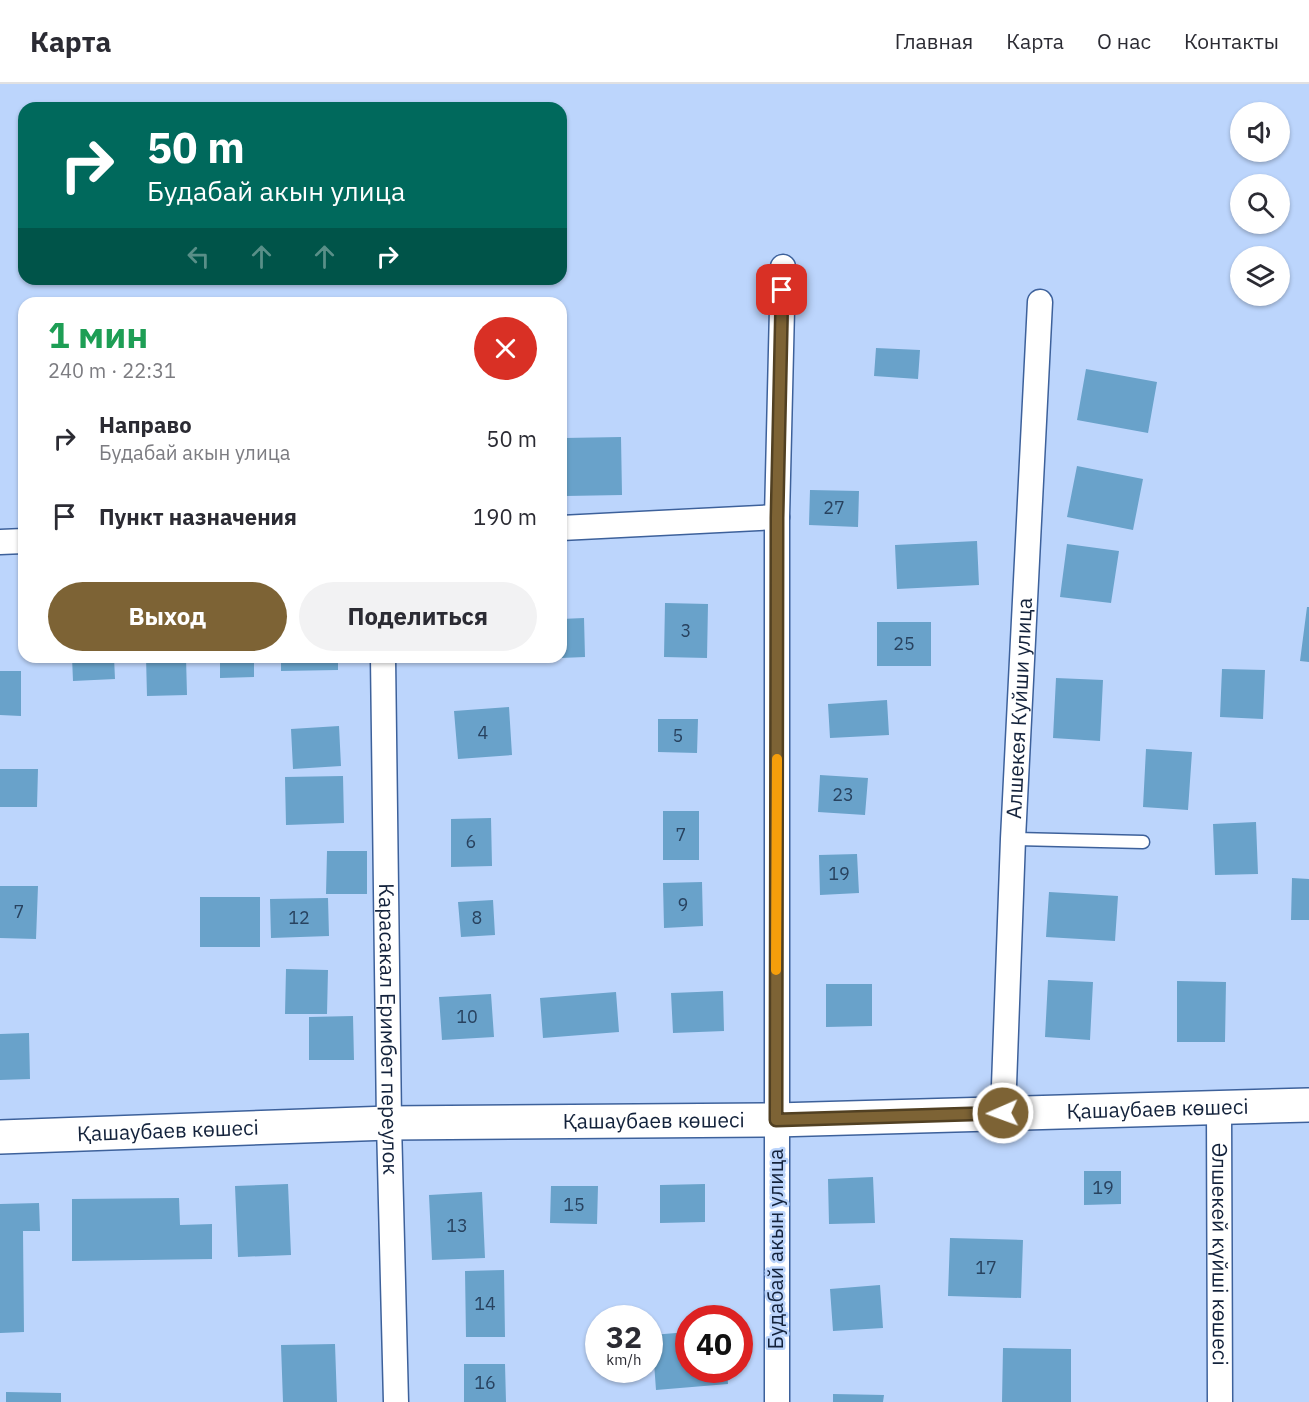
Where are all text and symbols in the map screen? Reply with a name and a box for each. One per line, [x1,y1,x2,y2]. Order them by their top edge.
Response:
text: Карта [30,23,111,60]
text: Главная [895,27,973,55]
text: Карта [1006,27,1064,55]
text: О нас [1097,27,1151,55]
text: Контакты [1184,27,1279,55]
map controls [1230,102,1290,306]
button: sound [1230,102,1290,162]
text: 50 m [147,120,245,175]
icon: right [48,126,126,204]
text: Будабай акын улица [147,173,405,208]
button: search [1230,174,1290,234]
icon: left [182,240,215,273]
icon: ahead [245,240,278,273]
icon: ahead [308,240,341,273]
icon: right [371,240,404,273]
button: layers [1230,246,1290,306]
pin [756,264,807,315]
icon: arrive [765,273,798,306]
text: 1 мин [48,311,148,358]
button: close [474,317,537,380]
text: 240 m · 22:31 [48,357,176,384]
text: Направо [99,410,192,439]
icon: right [48,422,81,455]
text: 50 m [486,424,537,453]
text: Будабай акын улица [99,439,290,466]
house number: 27 [823,496,845,519]
icon: arrive [48,500,81,533]
text: Пункт назначения [99,502,297,531]
text: 190 m [473,502,537,531]
button: Выход [48,582,287,651]
button: Поделиться [299,582,537,651]
street label: Алшекея Куйши улица [999,597,1038,820]
house number: 3 [681,619,691,642]
house number: 25 [893,632,915,655]
house number: 4 [478,721,489,744]
house number: 5 [673,724,683,747]
house number: 23 [832,783,854,806]
house number: 7 [676,823,686,846]
house number: 6 [466,830,476,853]
house number: 19 [828,862,850,885]
street label: Карасакал Еримбет переулок [373,883,405,1175]
house number: 9 [678,893,688,916]
house number: 7 [14,900,24,923]
house number: 12 [288,906,310,929]
house number: 8 [472,906,482,929]
house number: 10 [456,1005,478,1028]
position arrow [971,1081,1035,1145]
street label: Қашаубаев көшесі [1066,1092,1249,1125]
street label: Қашаубаев көшесі [563,1105,745,1135]
street label: Қашаубаев көшесі [76,1113,259,1147]
street label: Әлшекей күйші көшесі [1206,1142,1235,1366]
street label: Будабай акын улица [761,1149,789,1349]
house number: 19 [1092,1176,1114,1199]
house number: 15 [563,1193,585,1216]
house number: 13 [446,1214,468,1237]
house number: 17 [975,1256,997,1279]
house number: 14 [474,1292,496,1315]
speed limit sign: 40 [675,1305,753,1383]
text: 32 [606,1317,642,1356]
text: km/h [606,1350,642,1369]
house number: 16 [474,1371,496,1394]

